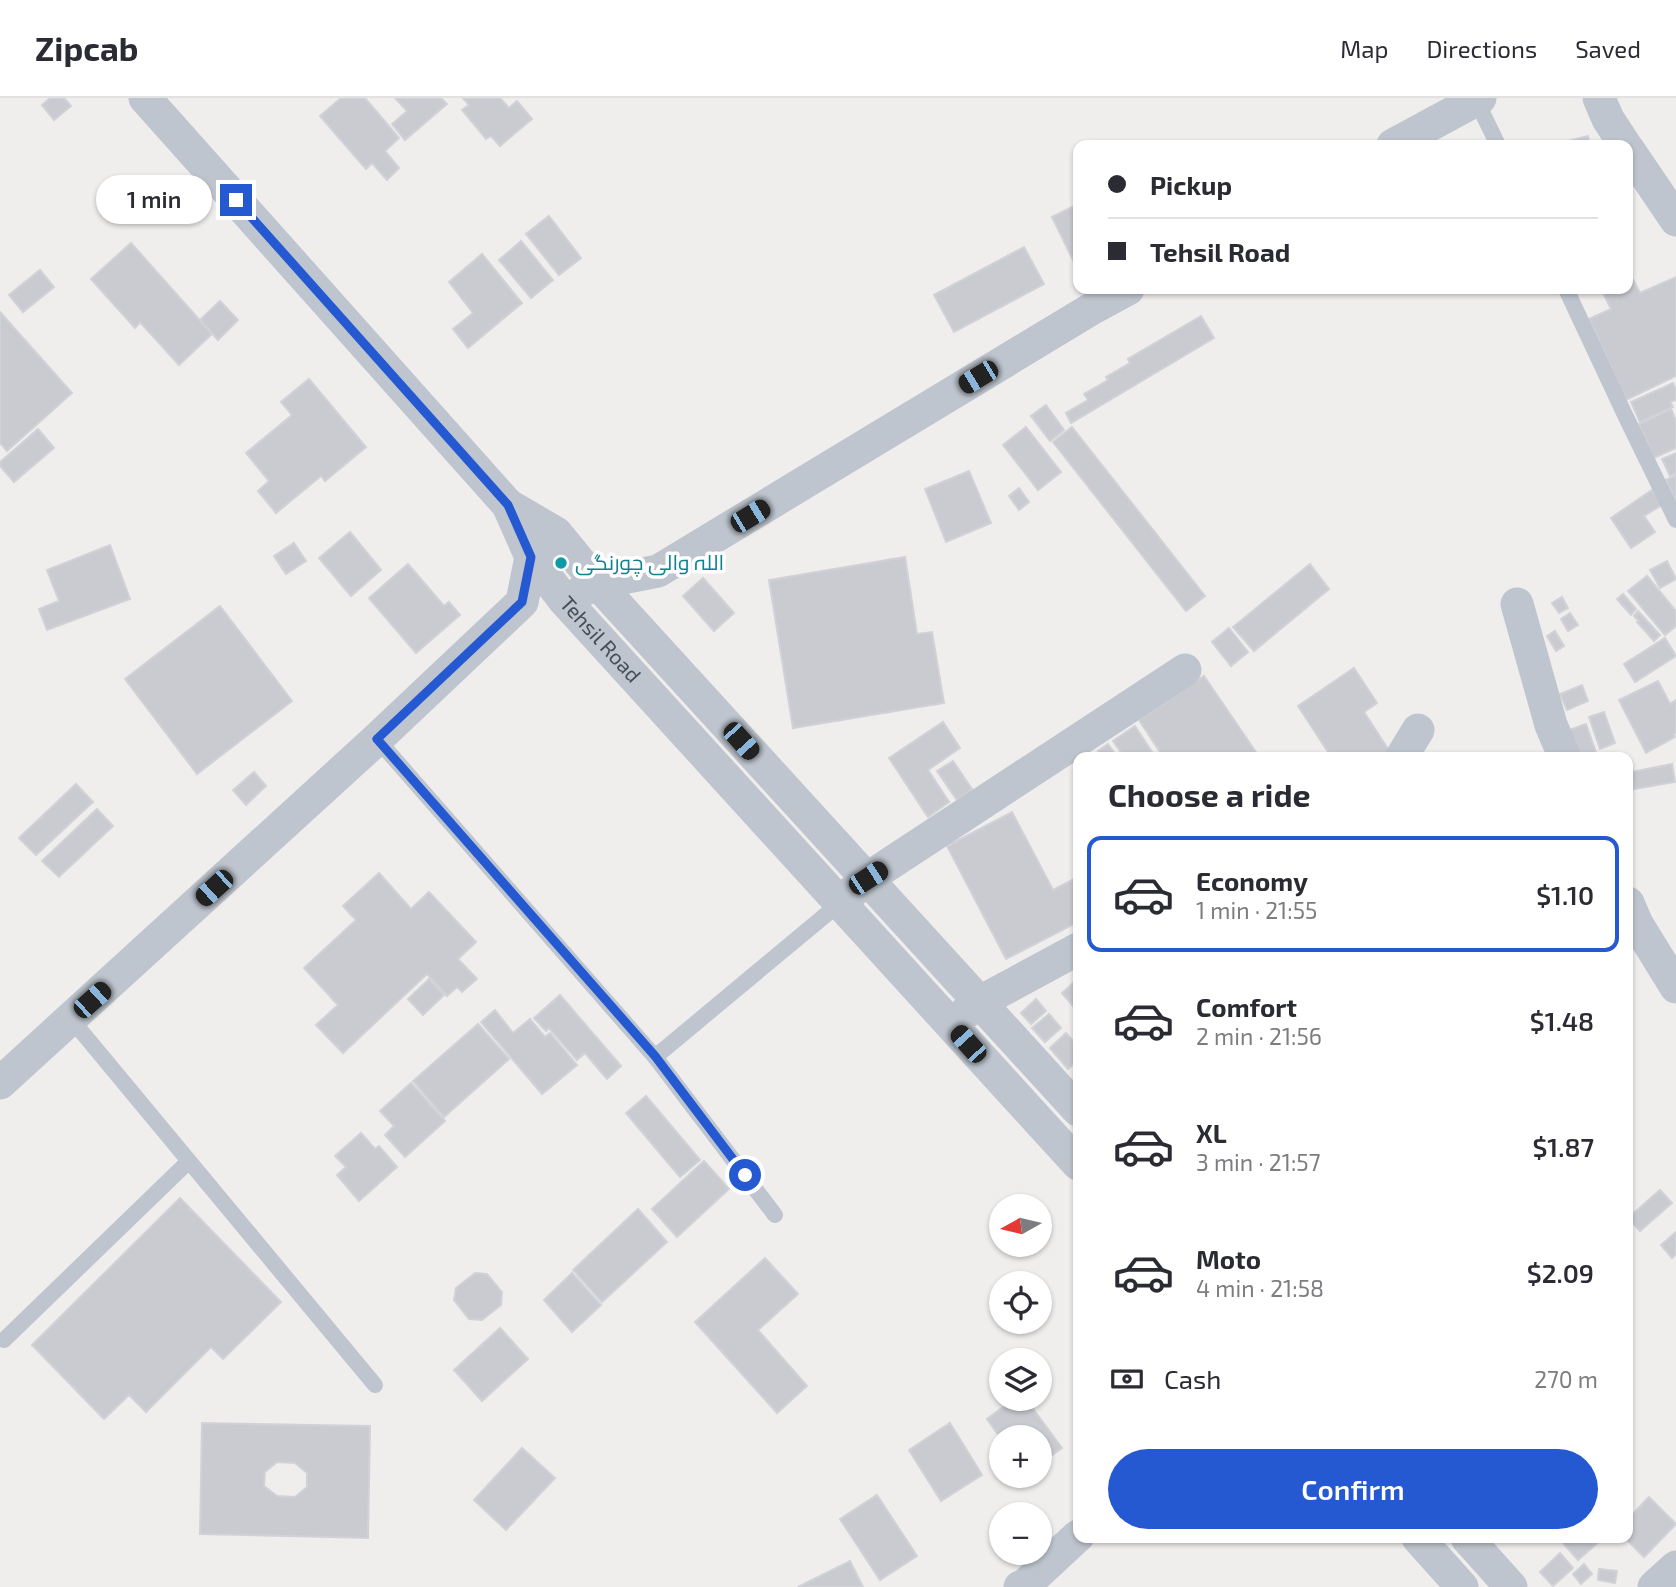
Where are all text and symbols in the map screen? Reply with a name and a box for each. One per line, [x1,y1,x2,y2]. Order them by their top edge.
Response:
text: Zipcab [35,28,138,68]
text: Map [1340,34,1388,63]
text: Directions [1426,34,1537,63]
text: Saved [1575,34,1641,63]
text: Pickup [1150,169,1232,200]
callout: 1 min [96,176,212,224]
route end [220,184,252,216]
text: 1 min [127,185,181,213]
text: Tehsil Road [1150,236,1290,267]
car [955,357,1002,397]
car [727,496,774,536]
place label: اللہ والی چورنگی [575,549,724,577]
marker: اللہ والی چورنگی [553,555,569,571]
street label: Tehsil Road [556,590,647,687]
car [720,718,763,764]
text: Choose a ride [1108,775,1311,813]
car [845,858,892,898]
icon: car [1112,863,1175,926]
text: Economy [1196,865,1308,896]
car [192,866,237,910]
text: $1.10 [1536,879,1594,910]
text: 1 min · 21:55 [1196,896,1317,924]
car [70,978,115,1022]
icon: car [1112,989,1175,1052]
text: Comfort [1196,991,1297,1022]
text: $1.48 [1530,1005,1594,1036]
car [947,1021,990,1067]
text: 2 min · 21:56 [1196,1022,1322,1050]
icon: car [1112,1115,1175,1178]
text: XL [1196,1117,1227,1148]
text: $1.87 [1532,1131,1594,1162]
text: 3 min · 21:57 [1196,1148,1320,1176]
route start [729,1159,761,1191]
north arrow [989,1194,1052,1256]
map controls [989,1194,1052,1565]
icon: car [1112,1241,1175,1304]
text: Moto [1196,1243,1261,1274]
text: $2.09 [1527,1257,1594,1288]
button: locate [989,1271,1052,1334]
text: 4 min · 21:58 [1196,1274,1324,1302]
button: layers [989,1348,1052,1411]
icon: cash [1108,1360,1146,1398]
text: Cash [1164,1363,1221,1394]
text: 270 m [1534,1365,1598,1393]
button: + [989,1425,1052,1488]
button: Confirm [1108,1449,1598,1529]
button: − [989,1502,1052,1565]

